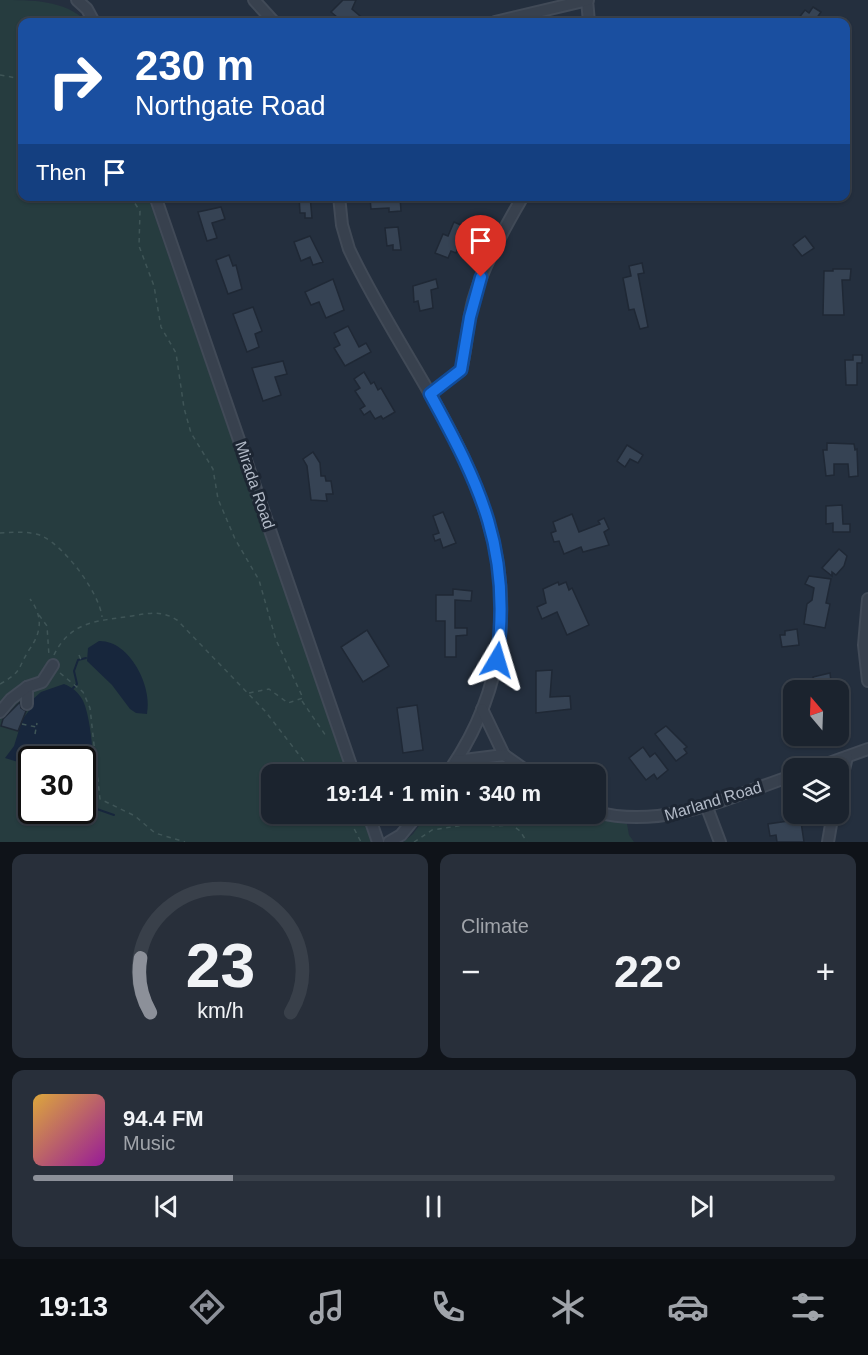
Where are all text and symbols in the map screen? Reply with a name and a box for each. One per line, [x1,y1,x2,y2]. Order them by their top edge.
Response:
icon: right [36,42,114,120]
text: 230 m [135,42,254,89]
text: Northgate Road [135,91,326,121]
icon: arrive [98,156,131,189]
text: Then [36,160,86,185]
pin [455,215,506,277]
icon: arrive [464,224,497,257]
street label: Mirada Road [232,439,278,531]
position arrow [465,628,529,692]
north arrow [783,680,849,746]
map controls [783,680,849,824]
speed limit sign: 30 [18,746,96,824]
button: layers [783,758,849,824]
street label: Marland Road [662,778,764,824]
text: 19:14 · 1 min · 340 m [326,781,541,806]
text: Climate [461,915,529,937]
text: 23 [185,931,255,1000]
text: 22° [614,946,682,997]
text: − [461,953,480,990]
text: + [816,953,835,990]
text: km/h [197,999,243,1023]
text: 94.4 FM [123,1106,204,1131]
text: Music [123,1132,175,1154]
icon: previous [150,1190,183,1223]
icon: pause [417,1190,450,1223]
icon: next [685,1190,718,1223]
icon: directions [186,1286,228,1328]
icon: music [306,1286,348,1328]
icon: phone [427,1286,469,1328]
icon: climate [547,1286,589,1328]
icon: car [667,1286,709,1328]
icon: filters [787,1286,829,1328]
text: 19:13 [39,1292,108,1322]

